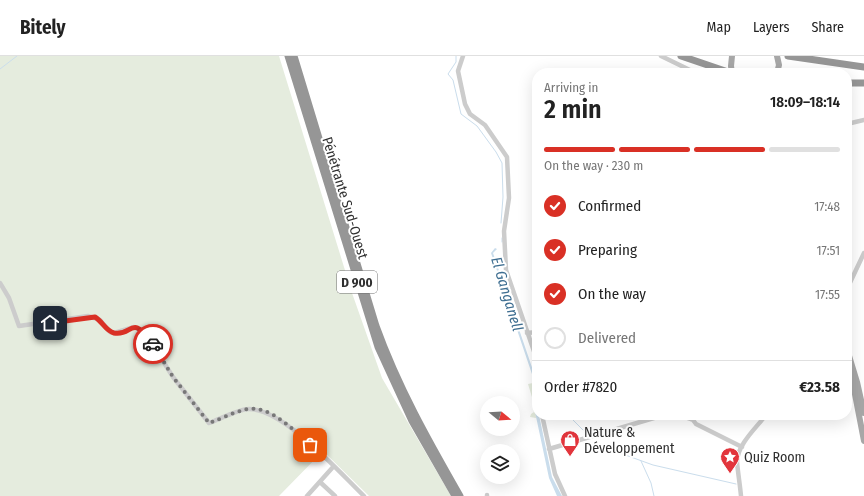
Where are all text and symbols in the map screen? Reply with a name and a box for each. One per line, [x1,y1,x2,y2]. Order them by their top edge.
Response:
text: Bitely [20,16,66,39]
text: Map [707,19,731,36]
text: Layers [753,19,789,36]
text: Share [811,19,844,36]
text: Arriving in [544,80,598,95]
text: 18:09–18:14 [770,93,840,111]
text: 2 min [544,94,602,125]
street label: Pénétrante Sud-Ouest [318,135,372,261]
text: On the way · 230 m [544,158,643,173]
icon: check [544,195,566,217]
text: Confirmed [578,197,641,215]
text: 17:48 [814,199,840,214]
icon: check [544,239,566,261]
text: Preparing [578,241,637,259]
text: 17:51 [816,243,840,258]
water label: El Ganganell [487,255,527,334]
road number: D 900 [337,271,377,293]
icon: check [544,283,566,305]
text: On the way [578,285,646,303]
text: 17:55 [815,287,840,302]
pin [33,306,67,340]
icon: home [39,312,61,334]
courier [133,324,173,364]
text: Delivered [578,329,636,347]
icon: car [142,333,164,355]
text: Order #7820 [544,378,617,396]
text: €23.58 [799,378,840,396]
north arrow [480,396,520,436]
map controls [480,396,520,484]
place label: Nature & Développement [584,424,675,457]
pin [293,428,327,462]
shop icon: Nature & Développement [559,429,581,457]
icon: bag [299,434,321,456]
button: layers [480,444,520,484]
place icon: Quiz Room [719,446,741,474]
place label: Quiz Room [744,449,805,466]

